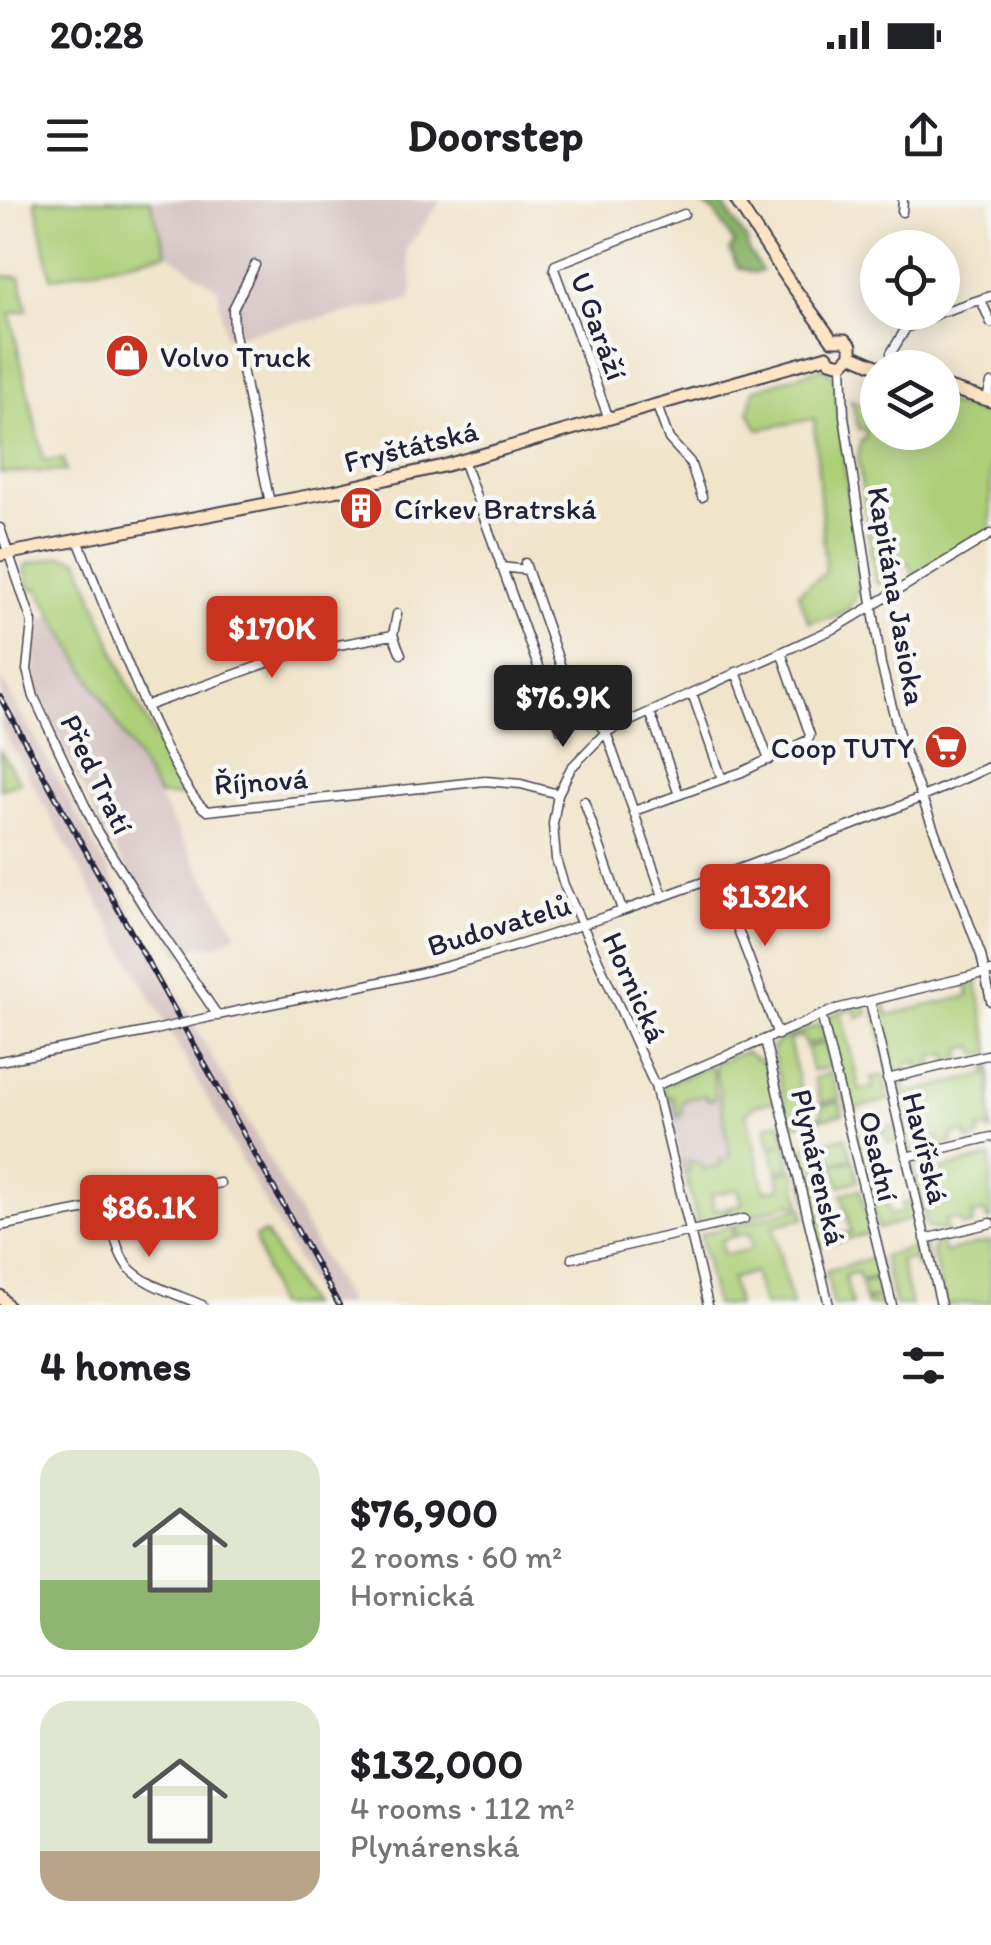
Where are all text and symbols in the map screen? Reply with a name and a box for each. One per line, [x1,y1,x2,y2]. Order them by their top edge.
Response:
text: 20:28 [50,12,144,58]
icon: menu [40,108,95,163]
text: Doorstep [408,108,584,162]
icon: share [896,108,951,163]
map controls [860,230,960,450]
button: locate [860,230,960,330]
street label: U Garáží [562,267,636,385]
shop icon: Volvo Truck [104,333,150,379]
place label: Volvo Truck [160,338,311,375]
button: layers [860,350,960,450]
street label: Fryštátská [340,411,482,481]
street label: Kapitána Jasioka [860,484,935,709]
building icon: Církev Bratrská [338,485,384,531]
place label: Církev Bratrská [394,490,597,527]
pin: $170K [202,596,342,681]
text: $170K [228,609,316,647]
pin: $76.9K [482,665,644,750]
text: $76.9K [516,678,610,716]
street label: Před Tratí [52,708,142,840]
supermarket icon: Coop TUTY [923,724,969,770]
place label: Coop TUTY [771,729,914,766]
street label: Říjnová [213,759,310,803]
pin: $132K [695,864,835,949]
text: $132K [722,877,808,915]
street label: Budovatelů [423,886,575,964]
street label: Hornická [594,926,676,1048]
street label: Plynárenská [783,1085,855,1249]
street label: Havířská [894,1088,958,1208]
street label: Osadní [851,1107,907,1205]
pin: $86.1K [68,1175,230,1260]
text: $86.1K [102,1188,196,1226]
icon: filters [896,1338,951,1393]
text: 4 homes [40,1340,191,1391]
text: $76,900 [350,1487,498,1538]
icon: home [120,1490,240,1610]
text: 2 rooms · 60 m² [350,1538,562,1576]
text: Hornická [350,1576,475,1614]
text: $132,000 [350,1738,523,1789]
icon: home [120,1741,240,1861]
text: 4 rooms · 112 m² [350,1789,575,1827]
text: Plynárenská [350,1827,520,1865]

